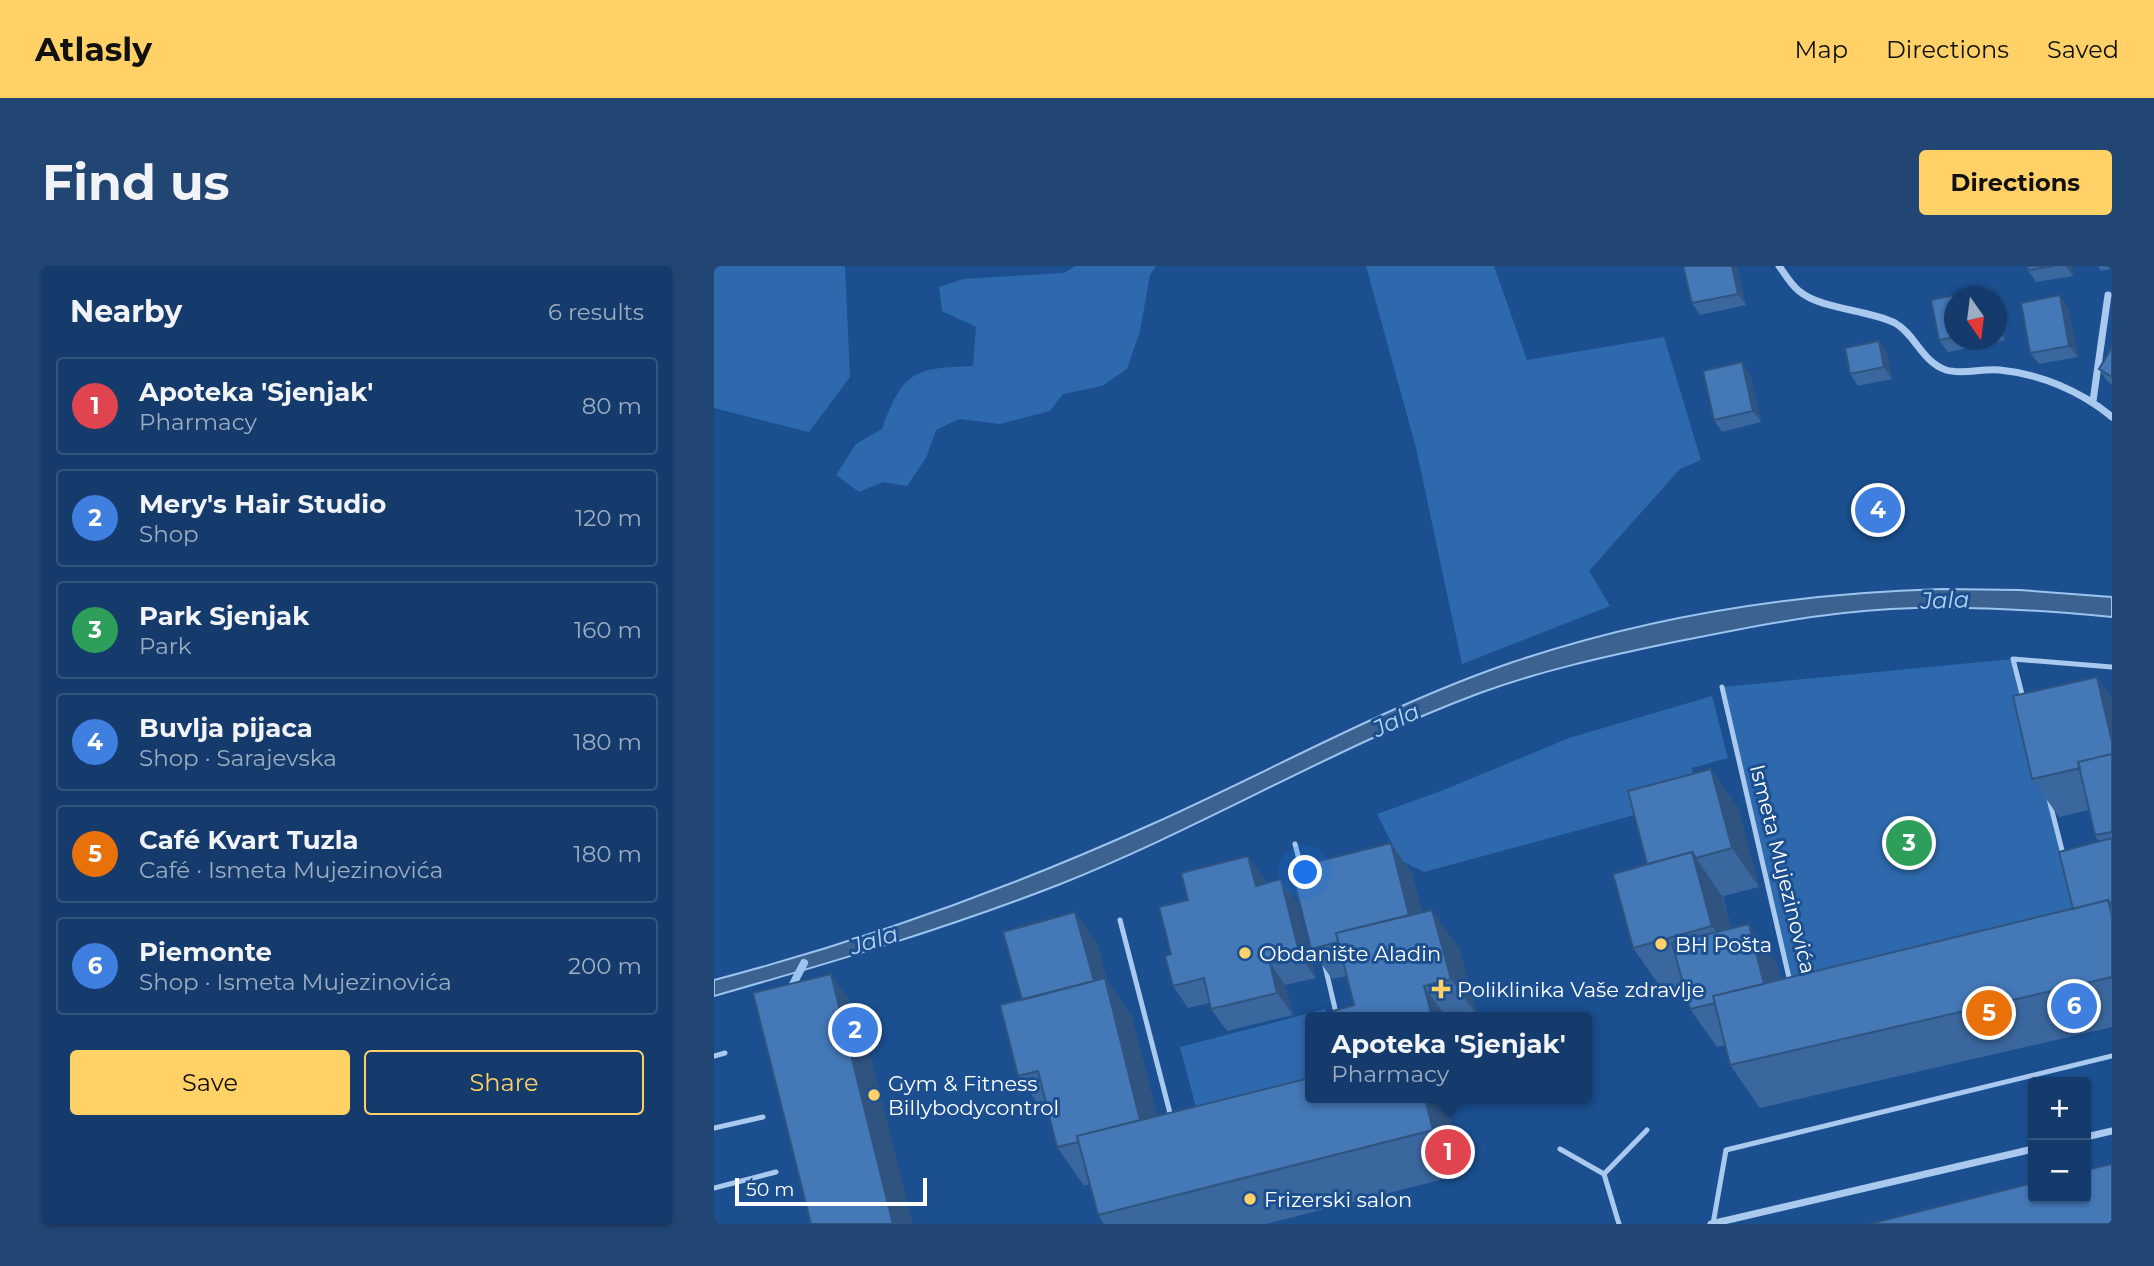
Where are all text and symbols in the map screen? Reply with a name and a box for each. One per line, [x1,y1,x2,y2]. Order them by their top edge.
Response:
text: Atlasly [35,29,152,69]
text: Map [1795,35,1848,64]
text: Directions [1886,35,2009,64]
text: Saved [2047,35,2119,64]
button: Directions [1919,150,2112,215]
text: Find us [42,153,230,212]
north arrow [1944,287,2007,350]
text: Nearby [70,293,182,330]
text: 6 results [548,298,644,326]
text: Apoteka 'Sjenjak' [139,376,373,408]
text: 1 [90,392,100,420]
text: 80 m [582,392,642,420]
text: Pharmacy [139,408,257,436]
pin: 4 [1855,484,1901,536]
text: Mery's Hair Studio [139,488,386,520]
text: 2 [88,504,102,532]
text: 120 m [575,504,642,532]
text: Shop [139,520,199,548]
water label: Jala [1919,585,1970,615]
text: Park Sjenjak [139,600,309,632]
text: 3 [88,616,102,644]
text: 160 m [574,616,642,644]
text: Park [139,632,192,660]
water label: Jala [1367,697,1424,743]
text: Buvlja pijaca [139,712,313,744]
text: 4 [87,728,103,756]
text: 180 m [573,728,642,756]
text: Shop · Sarajevska [139,744,337,772]
street label: Ismeta Mujezinovića [1745,762,1821,976]
pin: 3 [1886,817,1932,869]
text: Café Kvart Tuzla [139,824,359,856]
text: 5 [88,840,102,868]
text: 180 m [573,840,642,868]
your location [1288,855,1322,889]
text: Café · Ismeta Mujezinovića [139,856,443,884]
water label: Jala [846,920,901,961]
place label: BH Pošta [1675,932,1772,957]
text: Piemonte [139,936,272,968]
marker: BH Pošta [1653,936,1669,952]
place label: Obdanište Aladin [1259,941,1441,966]
marker: Obdanište Aladin [1237,945,1253,961]
text: 6 [88,952,102,980]
text: 200 m [568,952,642,980]
text: Shop · Ismeta Mujezinovića [139,968,452,996]
place label: Poliklinika Vaše zdravlje [1457,977,1705,1002]
marker: Poliklinika Vaše zdravlje [1431,979,1451,999]
pin: 6 [2051,980,2097,1032]
pin: 5 [1966,987,2012,1039]
pin: 2 [832,1004,878,1056]
popup [1305,1012,1592,1103]
text: Apoteka 'Sjenjak' [1331,1028,1566,1060]
button: Save [70,1050,350,1115]
button: Share [364,1050,644,1115]
text: Pharmacy [1331,1060,1449,1088]
place label: Gym & Fitness Billybodycontrol [888,1071,1059,1120]
map controls [2028,1077,2091,1203]
button: + [2028,1077,2091,1140]
marker: Gym & Fitness Billybodycontrol [866,1087,882,1103]
pin: 1 [1425,1126,1471,1178]
button: − [2028,1140,2091,1203]
scale bar [735,1175,928,1207]
text: 50 m [746,1178,794,1201]
place label: Frizerski salon [1264,1187,1412,1212]
marker: Frizerski salon [1242,1191,1258,1207]

